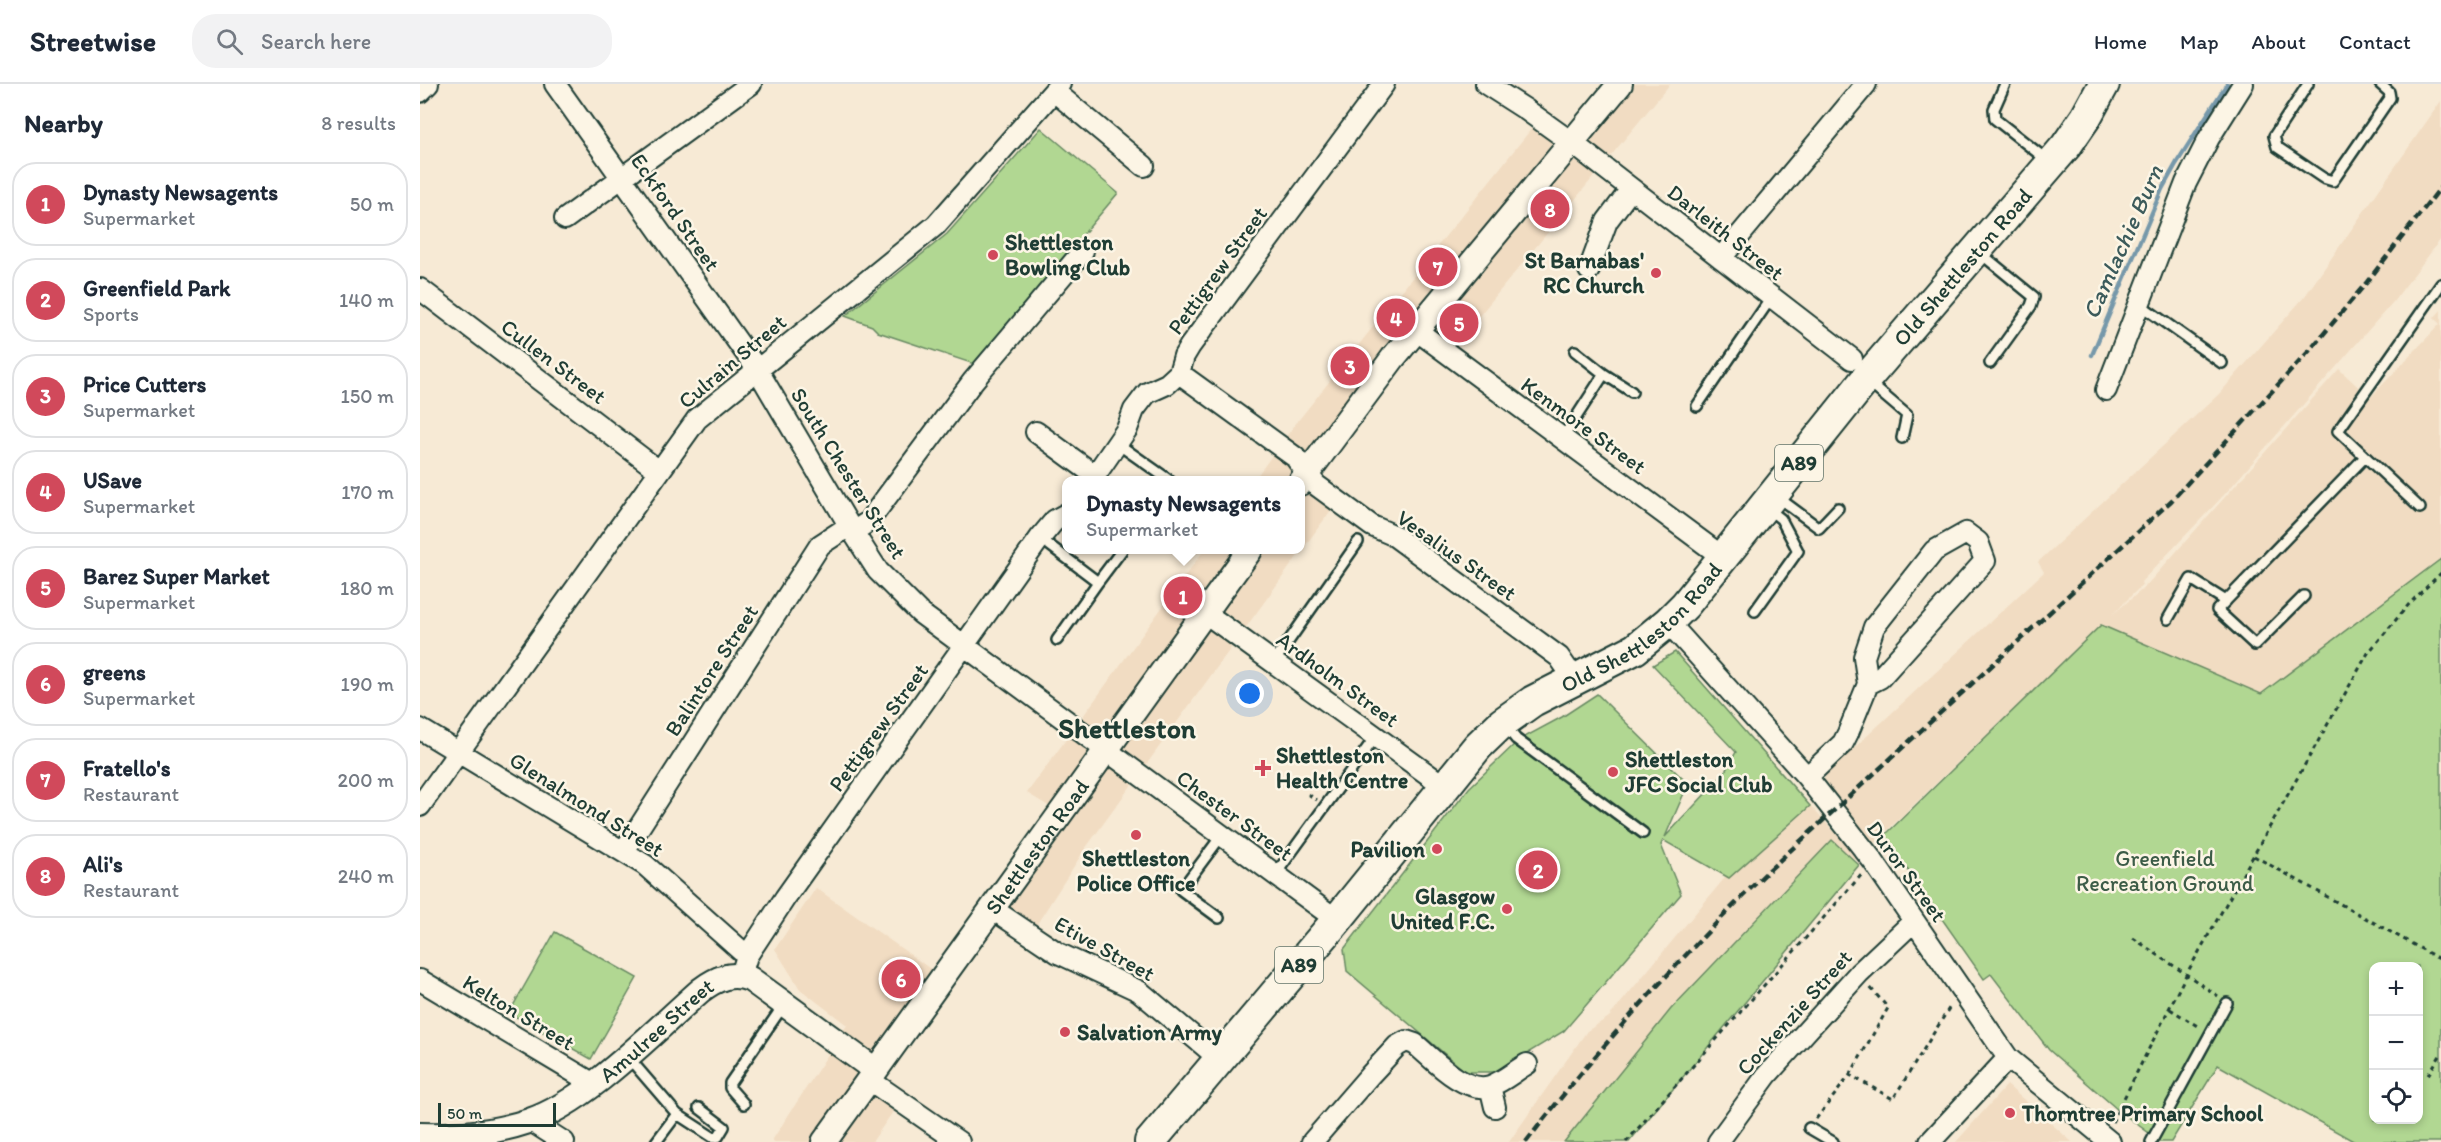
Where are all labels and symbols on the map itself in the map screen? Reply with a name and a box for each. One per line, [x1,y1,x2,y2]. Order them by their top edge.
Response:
street label: Eckford Street [625,148,726,276]
water label: Camlachie Burn [2076,160,2170,323]
street label: Darleith Street [1662,178,1789,286]
street label: Old Shettleston Road [1887,182,2038,352]
pin: 8 [1530,186,1570,232]
street label: Pettigrew Street [1162,201,1273,340]
place label: Shettleston Bowling Club [1005,229,1130,281]
pin: 7 [1418,244,1458,290]
place label: St Barnabas' RC Church [1525,247,1645,299]
marker: Shettleston Bowling Club [986,248,1000,262]
marker: St Barnabas' RC Church [1649,266,1663,280]
pin: 4 [1376,296,1416,340]
pin: 5 [1440,300,1478,346]
street label: Culrain Street [673,308,792,414]
street label: Cullen Street [496,313,612,410]
pin: 3 [1330,344,1370,388]
street label: Kenmore Street [1516,371,1652,480]
street label: South Chester Street [785,383,912,564]
road number: A89 [1775,445,1823,481]
street label: Vesalius Street [1392,504,1522,607]
street label: Old Shettleston Road [1556,557,1728,699]
pin: 1 [1164,574,1203,618]
street label: Balintore Street [659,599,764,741]
street label: Ardholm Street [1271,626,1404,733]
street label: Pettigrew Street [823,658,934,797]
your location [1235,679,1264,708]
district label: Shettleston [1058,711,1196,745]
place label: Shettleston Health Centre [1276,742,1408,794]
street label: Glenalmond Street [504,746,669,863]
place label: Shettleston JFC Social Club [1624,746,1772,798]
marker: Shettleston Health Centre [1254,759,1272,777]
street label: Chester Street [1171,764,1298,867]
marker: Shettleston JFC Social Club [1606,765,1620,779]
street label: Shettleston Road [979,774,1095,920]
street label: Duror Street [1861,815,1952,927]
marker: Shettleston Police Office [1129,828,1143,842]
place label: Pavilion [1350,836,1426,863]
marker: Pavilion [1430,842,1444,856]
place label: Shettleston Police Office [1077,845,1196,897]
park label: Greenfield Recreation Ground [2076,845,2254,897]
pin: 2 [1518,848,1558,892]
place label: Glasgow United F.C. [1390,883,1495,935]
marker: Glasgow United F.C. [1500,902,1514,916]
street label: Etive Street [1050,910,1160,987]
street label: Cockenzie Street [1731,944,1858,1081]
road number: A89 [1275,947,1323,983]
pin: 6 [882,956,920,1002]
street label: Kelton Street [458,968,580,1056]
street label: Amulree Street [594,972,719,1088]
place label: Salvation Army [1077,1019,1222,1046]
marker: Salvation Army [1058,1025,1072,1039]
scale bar [438,1100,556,1128]
place label: Thorntree Primary School [2021,1100,2264,1127]
marker: Thorntree Primary School [2003,1106,2017,1120]

